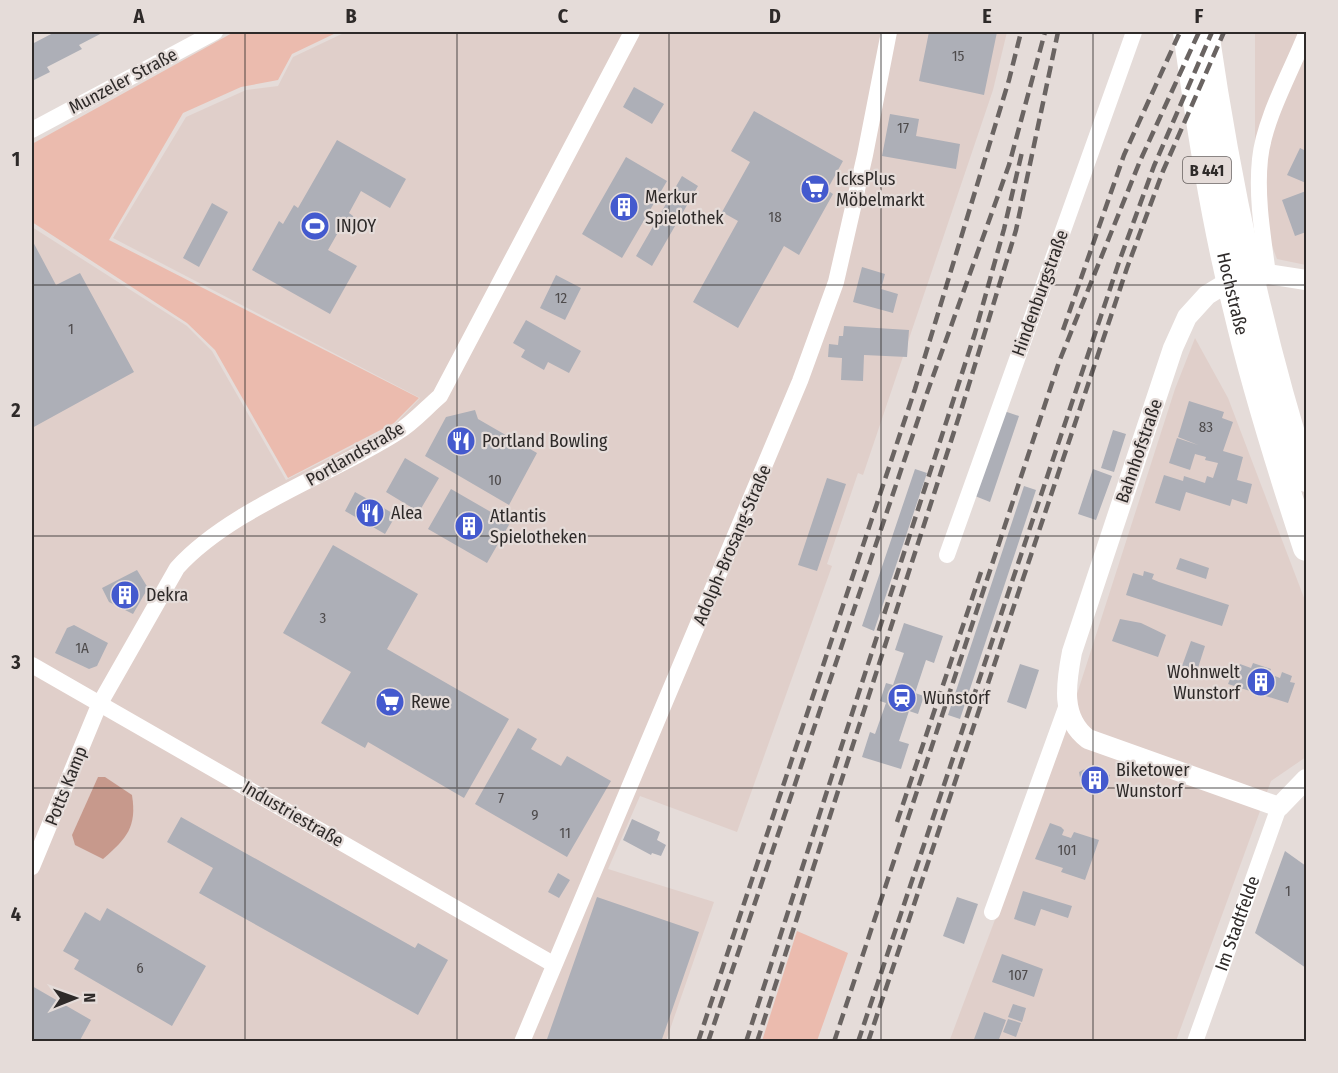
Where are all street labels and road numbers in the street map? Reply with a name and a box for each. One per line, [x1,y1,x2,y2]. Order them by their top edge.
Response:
street label: Munzeler Straße [65,43,181,119]
road number: B 441 [1183,157,1231,183]
street label: Hindenburgstraße [1007,227,1073,359]
street label: Hochstraße [1212,250,1253,338]
street label: Bahnhofstraße [1111,396,1167,506]
street label: Portlandstraße [302,417,408,491]
street label: Adolph-Brosang-Straße [688,461,776,629]
street label: Potts Kamp [40,743,92,829]
street label: Industriestraße [238,776,348,852]
street label: Im Stadtfelde [1210,873,1265,974]

